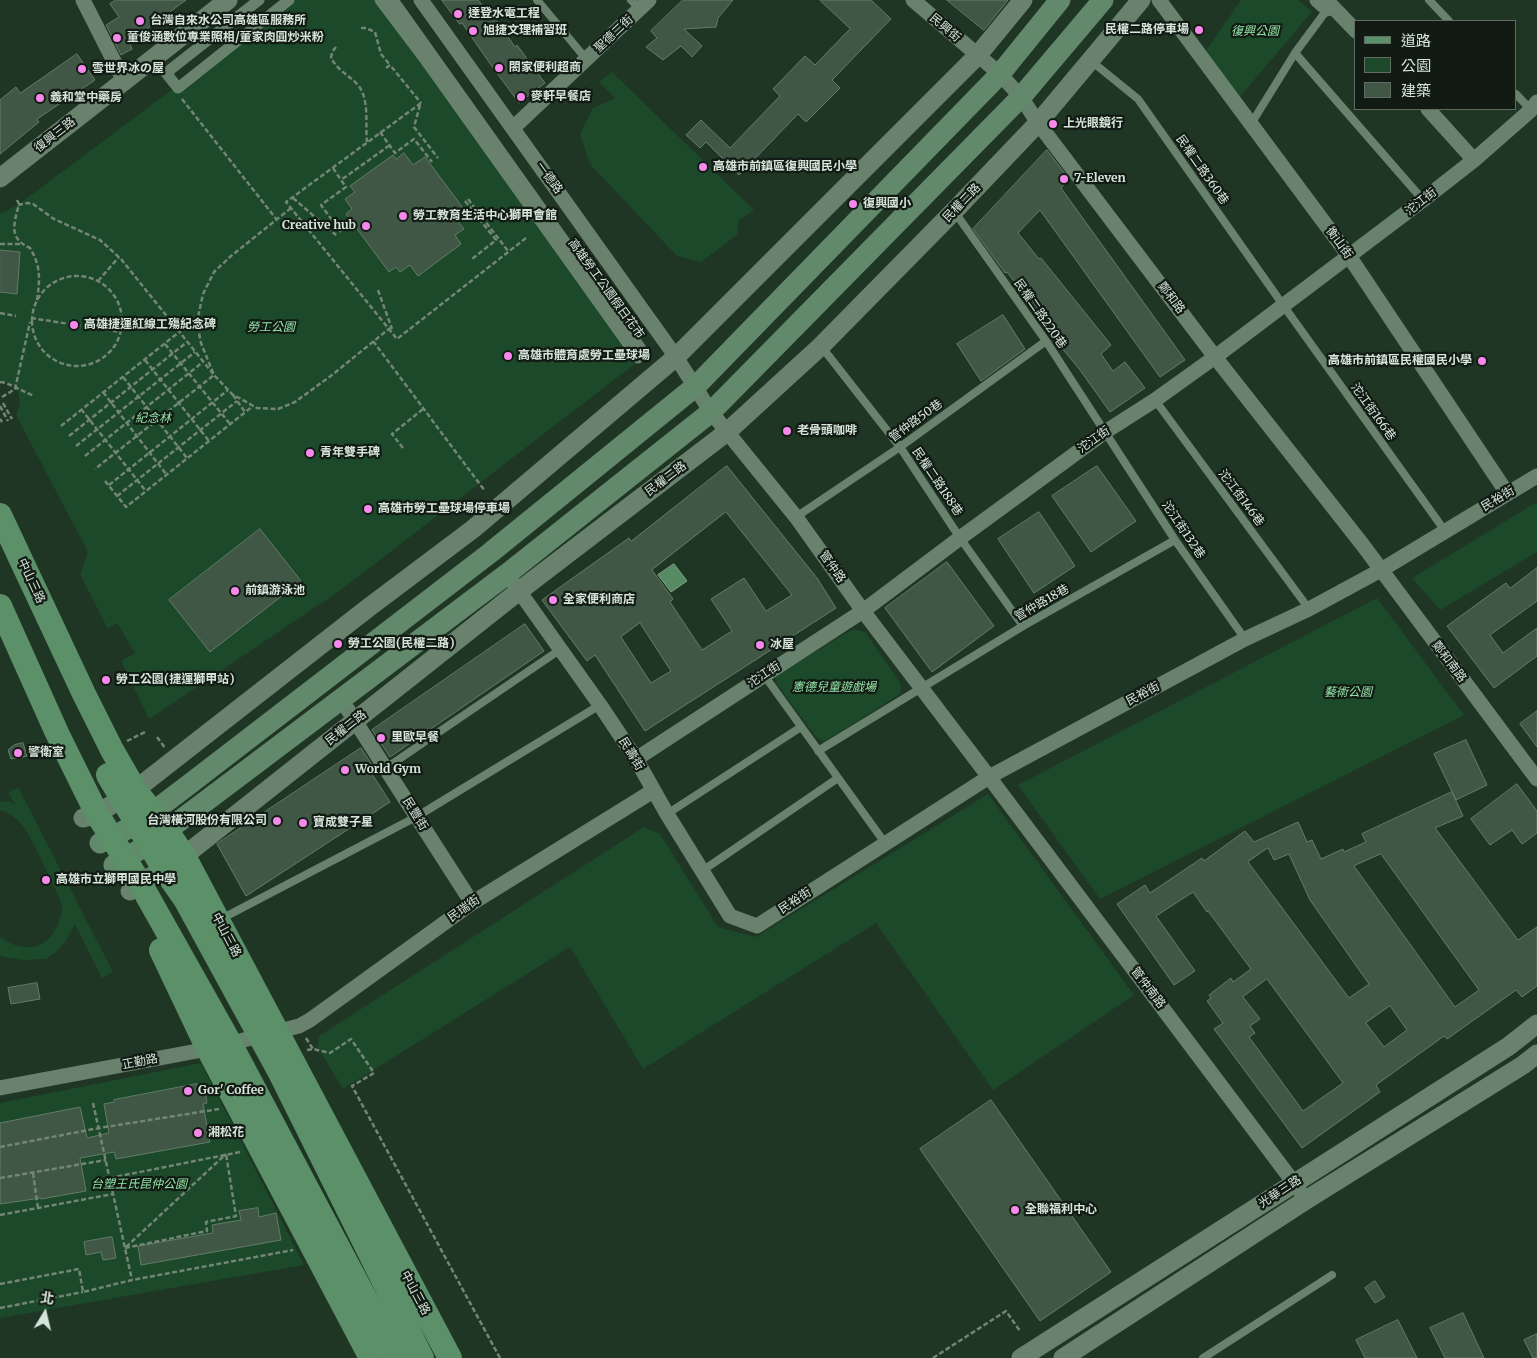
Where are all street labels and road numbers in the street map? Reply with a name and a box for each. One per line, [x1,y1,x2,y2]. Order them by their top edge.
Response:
street label: 民興街 [927,11,963,45]
street label: 聖德二街 [592,12,636,56]
street label: 復興三路 [32,115,78,155]
street label: 民權二路360巷 [1173,132,1231,208]
street label: 一德路 [533,159,565,197]
street label: 民權二路 [940,181,984,225]
street label: 沱江街 [1402,185,1440,219]
street label: 衡山街 [1323,224,1355,262]
street label: 高雄勞工公園假日花市 [565,236,647,342]
street label: 民權二路220巷 [1011,276,1069,352]
street label: 鄭和路 [1154,279,1188,317]
street label: 沱江街166巷 [1347,380,1399,444]
street label: 管仲路50巷 [886,397,946,445]
street label: 沱江街 [1075,424,1113,456]
street label: 民權二路188巷 [909,445,965,519]
street label: 民權二路 [642,459,690,499]
street label: 沱江街146巷 [1215,467,1267,529]
street label: 民裕街 [1479,484,1517,514]
street label: 沱江街132巷 [1158,498,1208,562]
street label: 管仲路 [816,548,848,586]
street label: 中山三路 [14,556,48,606]
street label: 管仲路18巷 [1012,582,1072,624]
street label: 鄭和南路 [1429,638,1469,686]
street label: 沱江街 [745,659,783,691]
street label: 民裕街 [1124,679,1162,709]
street label: 民權二路 [323,708,369,748]
street label: 民壽街 [615,735,647,773]
street label: 民豐街 [399,795,431,833]
street label: 民裕街 [776,885,814,917]
street label: 民瑞街 [445,893,483,925]
street label: 中山三路 [208,910,244,960]
street label: 管仲南路 [1128,964,1168,1012]
street label: 正勤路 [121,1051,159,1073]
street label: 光華三路 [1256,1173,1304,1211]
street label: 中山三路 [397,1268,433,1318]

